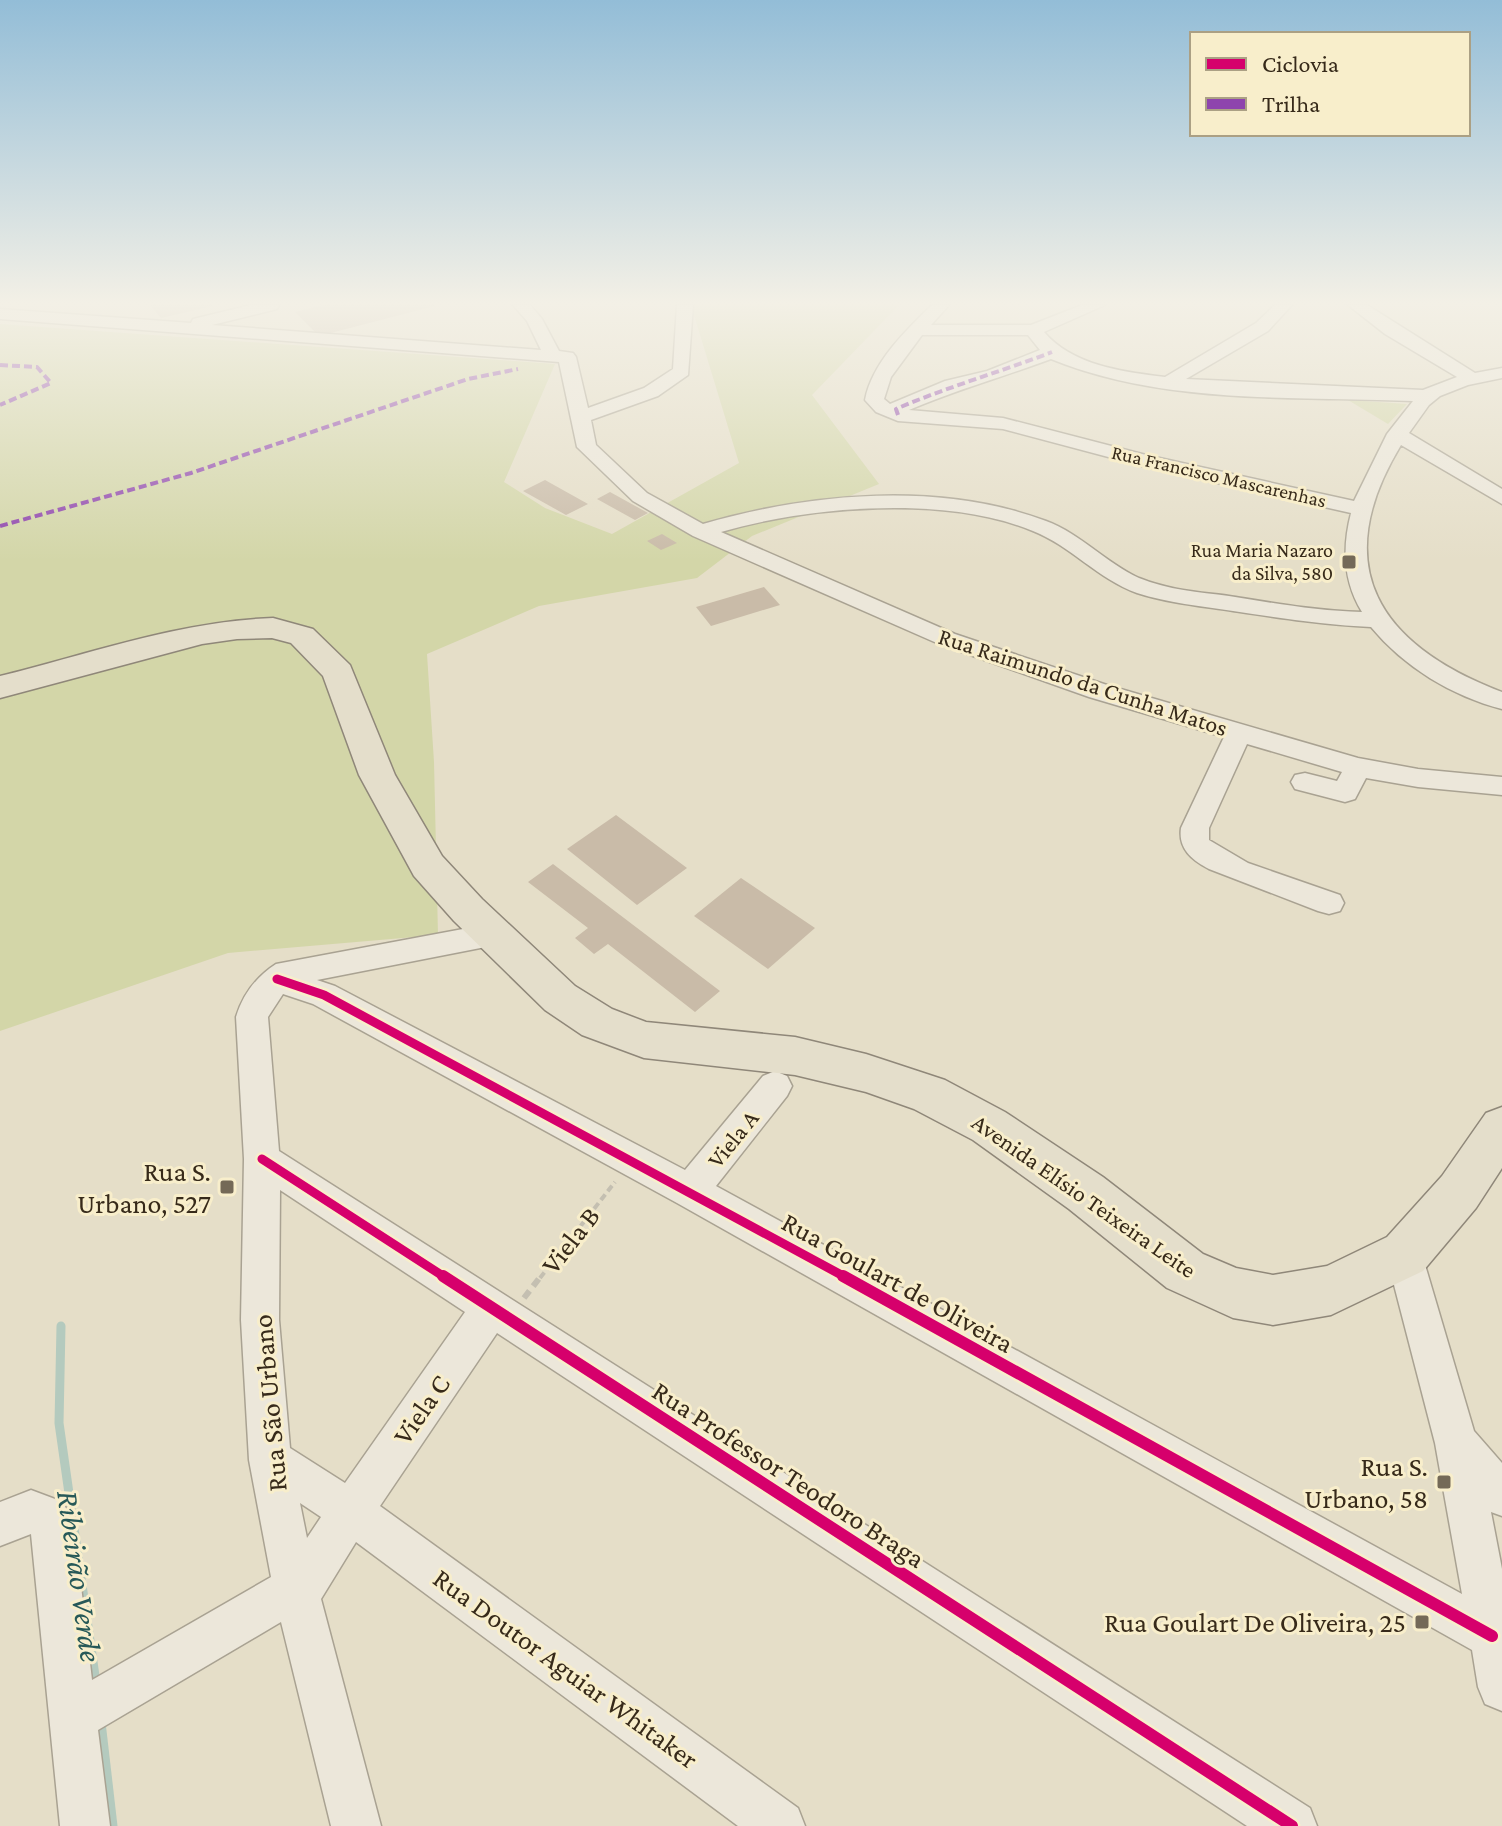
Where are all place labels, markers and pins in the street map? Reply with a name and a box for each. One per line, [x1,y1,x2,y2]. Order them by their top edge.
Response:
place label: Rua Maria Nazaro da Silva, 580 [1191,539,1333,584]
marker: Rua Maria Nazaro da Silva, 580 [1340,553,1358,571]
place label: Rua S. Urbano, 527 [77,1156,211,1219]
marker: Rua S. Urbano, 527 [218,1178,236,1196]
place label: Rua S. Urbano, 58 [1304,1451,1428,1514]
marker: Rua S. Urbano, 58 [1435,1473,1453,1491]
place label: Rua Goulart De Oliveira, 25 [1104,1607,1406,1638]
marker: Rua Goulart De Oliveira, 25 [1413,1613,1431,1631]

